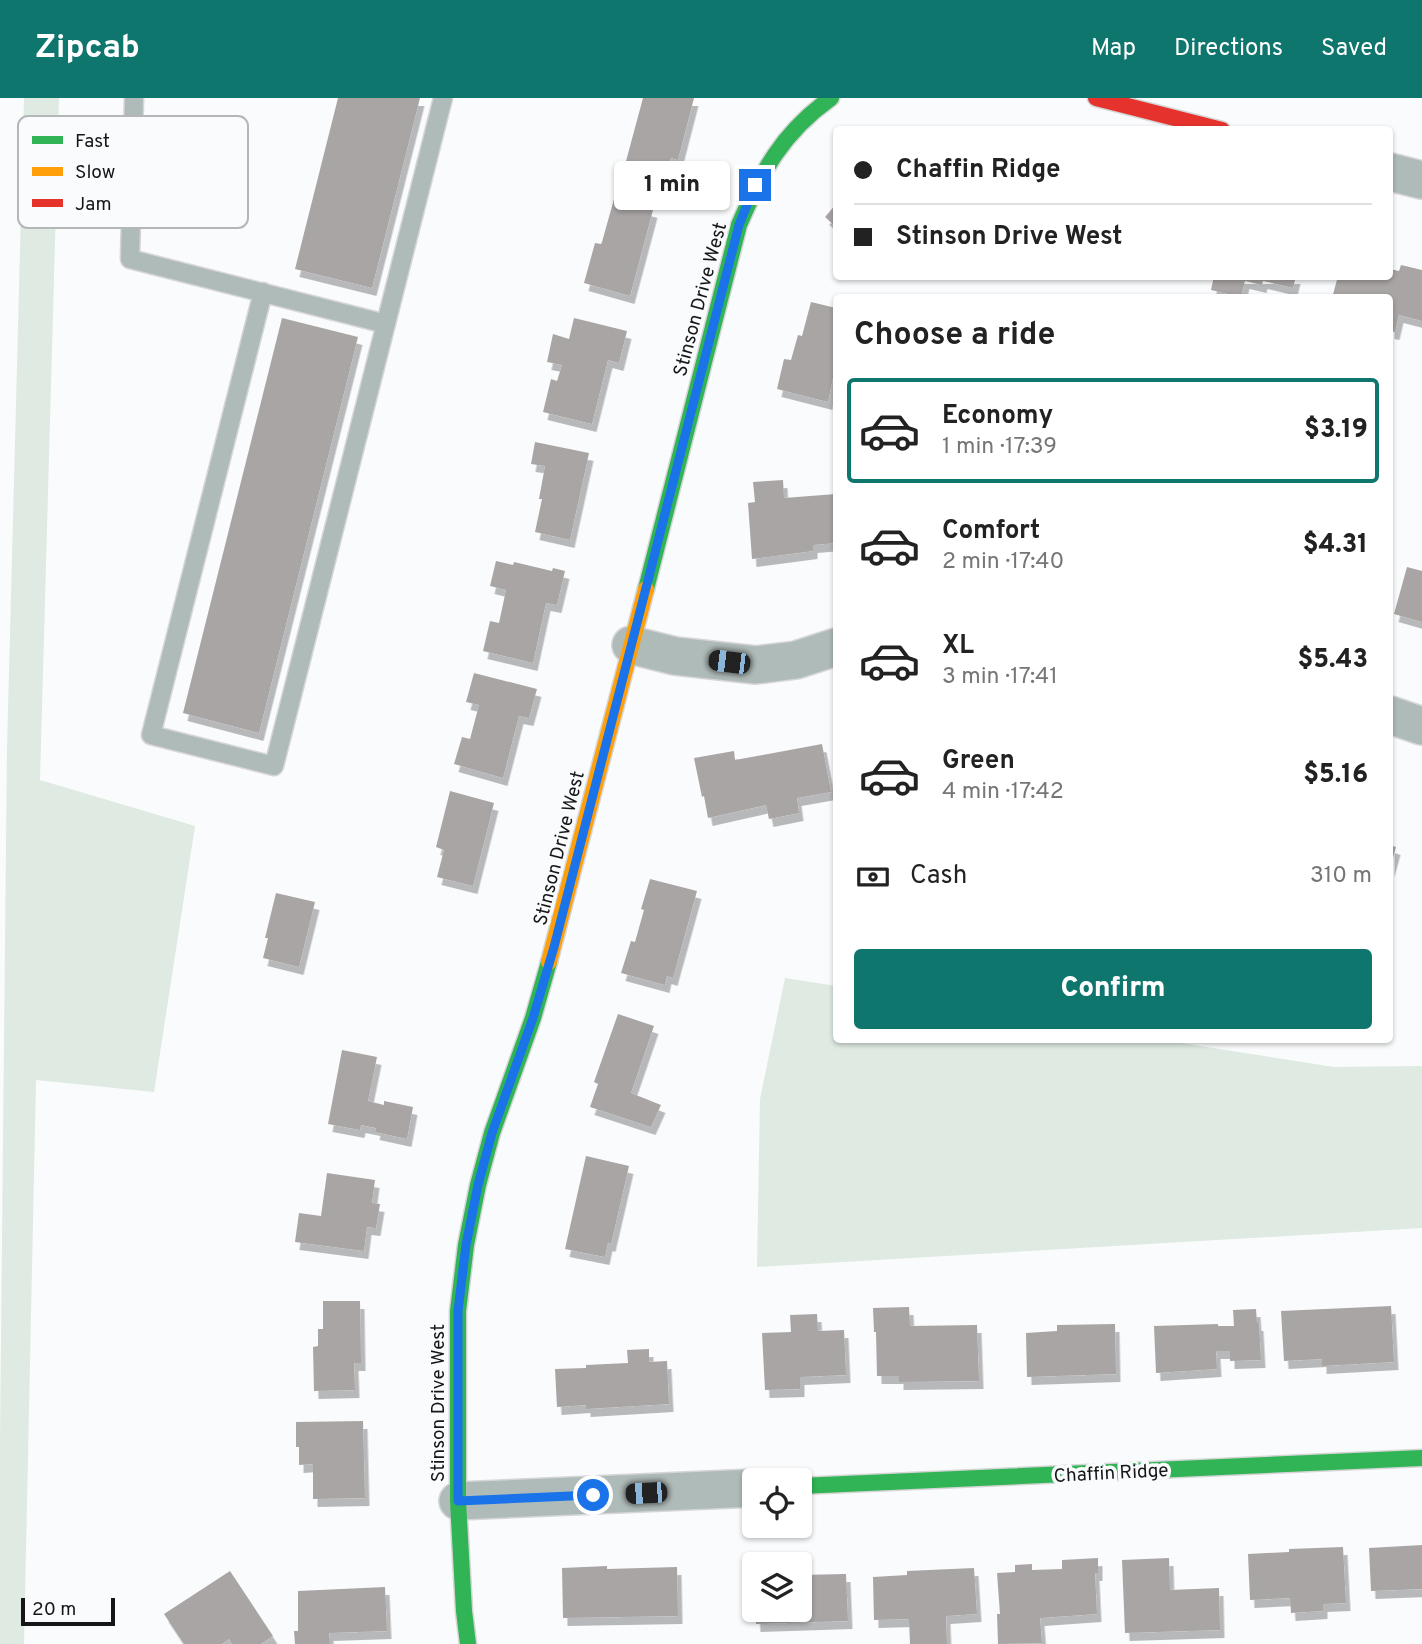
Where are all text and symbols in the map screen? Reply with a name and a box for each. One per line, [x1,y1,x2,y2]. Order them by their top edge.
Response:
text: Zipcab [35,28,140,70]
text: Map [1091,34,1136,64]
text: Directions [1174,34,1283,64]
text: Saved [1321,34,1387,64]
legend [18,116,248,228]
text: Fast [75,130,110,154]
text: Chaffin Ridge [896,154,1060,187]
callout: 1 min [615,160,730,210]
text: Slow [75,161,115,185]
route end [739,169,771,201]
text: 1 min [644,171,700,200]
text: Jam [75,193,112,217]
street label: Stinson Drive West [669,220,733,379]
text: Stinson Drive West [896,221,1123,254]
text: Choose a ride [854,316,1055,356]
icon: car [858,399,921,462]
text: Economy [942,400,1053,433]
text: $3.19 [1304,414,1368,447]
text: 1 min · 17:39 [942,433,1057,462]
icon: car [858,514,921,577]
text: Comfort [942,515,1040,548]
text: $4.31 [1303,529,1368,562]
text: 2 min · 17:40 [942,548,1064,577]
icon: car [858,629,921,692]
text: XL [942,630,974,663]
text: $5.43 [1297,644,1368,677]
car [707,649,752,675]
text: 3 min · 17:41 [942,663,1058,692]
icon: car [858,744,921,807]
text: Green [942,745,1015,778]
text: $5.16 [1303,759,1368,792]
street label: Stinson Drive West [529,769,591,928]
text: 4 min · 17:42 [942,778,1064,807]
icon: cash [854,858,892,896]
text: Cash [910,860,967,893]
text: 310 m [1310,862,1372,891]
button: Confirm [854,949,1372,1029]
street label: Stinson Drive West [427,1324,451,1482]
street label: Chaffin Ridge [1053,1459,1169,1489]
map controls [742,1468,812,1622]
button: locate [742,1468,812,1538]
route start [577,1479,609,1511]
car [625,1481,668,1505]
button: layers [742,1552,812,1622]
scale bar [21,1595,116,1627]
text: 20 m [32,1598,76,1622]

